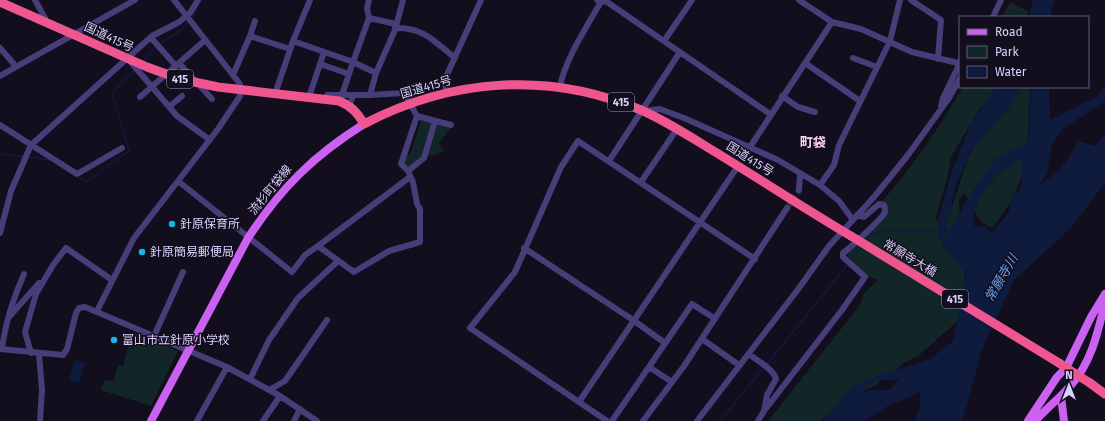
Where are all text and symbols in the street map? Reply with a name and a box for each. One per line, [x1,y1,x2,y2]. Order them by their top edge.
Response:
legend [959,16,1089,88]
street label: 国道415号 [82,19,136,55]
text: Road [995,25,1023,39]
text: Park [995,45,1019,59]
text: Water [995,65,1027,79]
road number: 415 [167,70,193,88]
street label: 国道415号 [399,73,453,101]
road number: 415 [608,93,634,111]
district label: 町袋 [800,135,826,150]
street label: 国道415号 [724,139,776,179]
street label: 流杉町袋線 [246,162,294,218]
place label: 針原保育所 [180,217,240,231]
marker: 針原保育所 [167,219,177,229]
street label: 常願寺大橋 [881,237,939,279]
place label: 針原簡易郵便局 [150,245,234,259]
marker: 針原簡易郵便局 [137,247,147,257]
water label: 常願寺川 [982,250,1021,304]
road number: 415 [942,290,968,308]
place label: 富山市立針原小学校 [122,333,230,347]
marker: 富山市立針原小学校 [109,335,119,345]
north arrow [1049,365,1089,405]
text: N [1065,369,1073,382]

